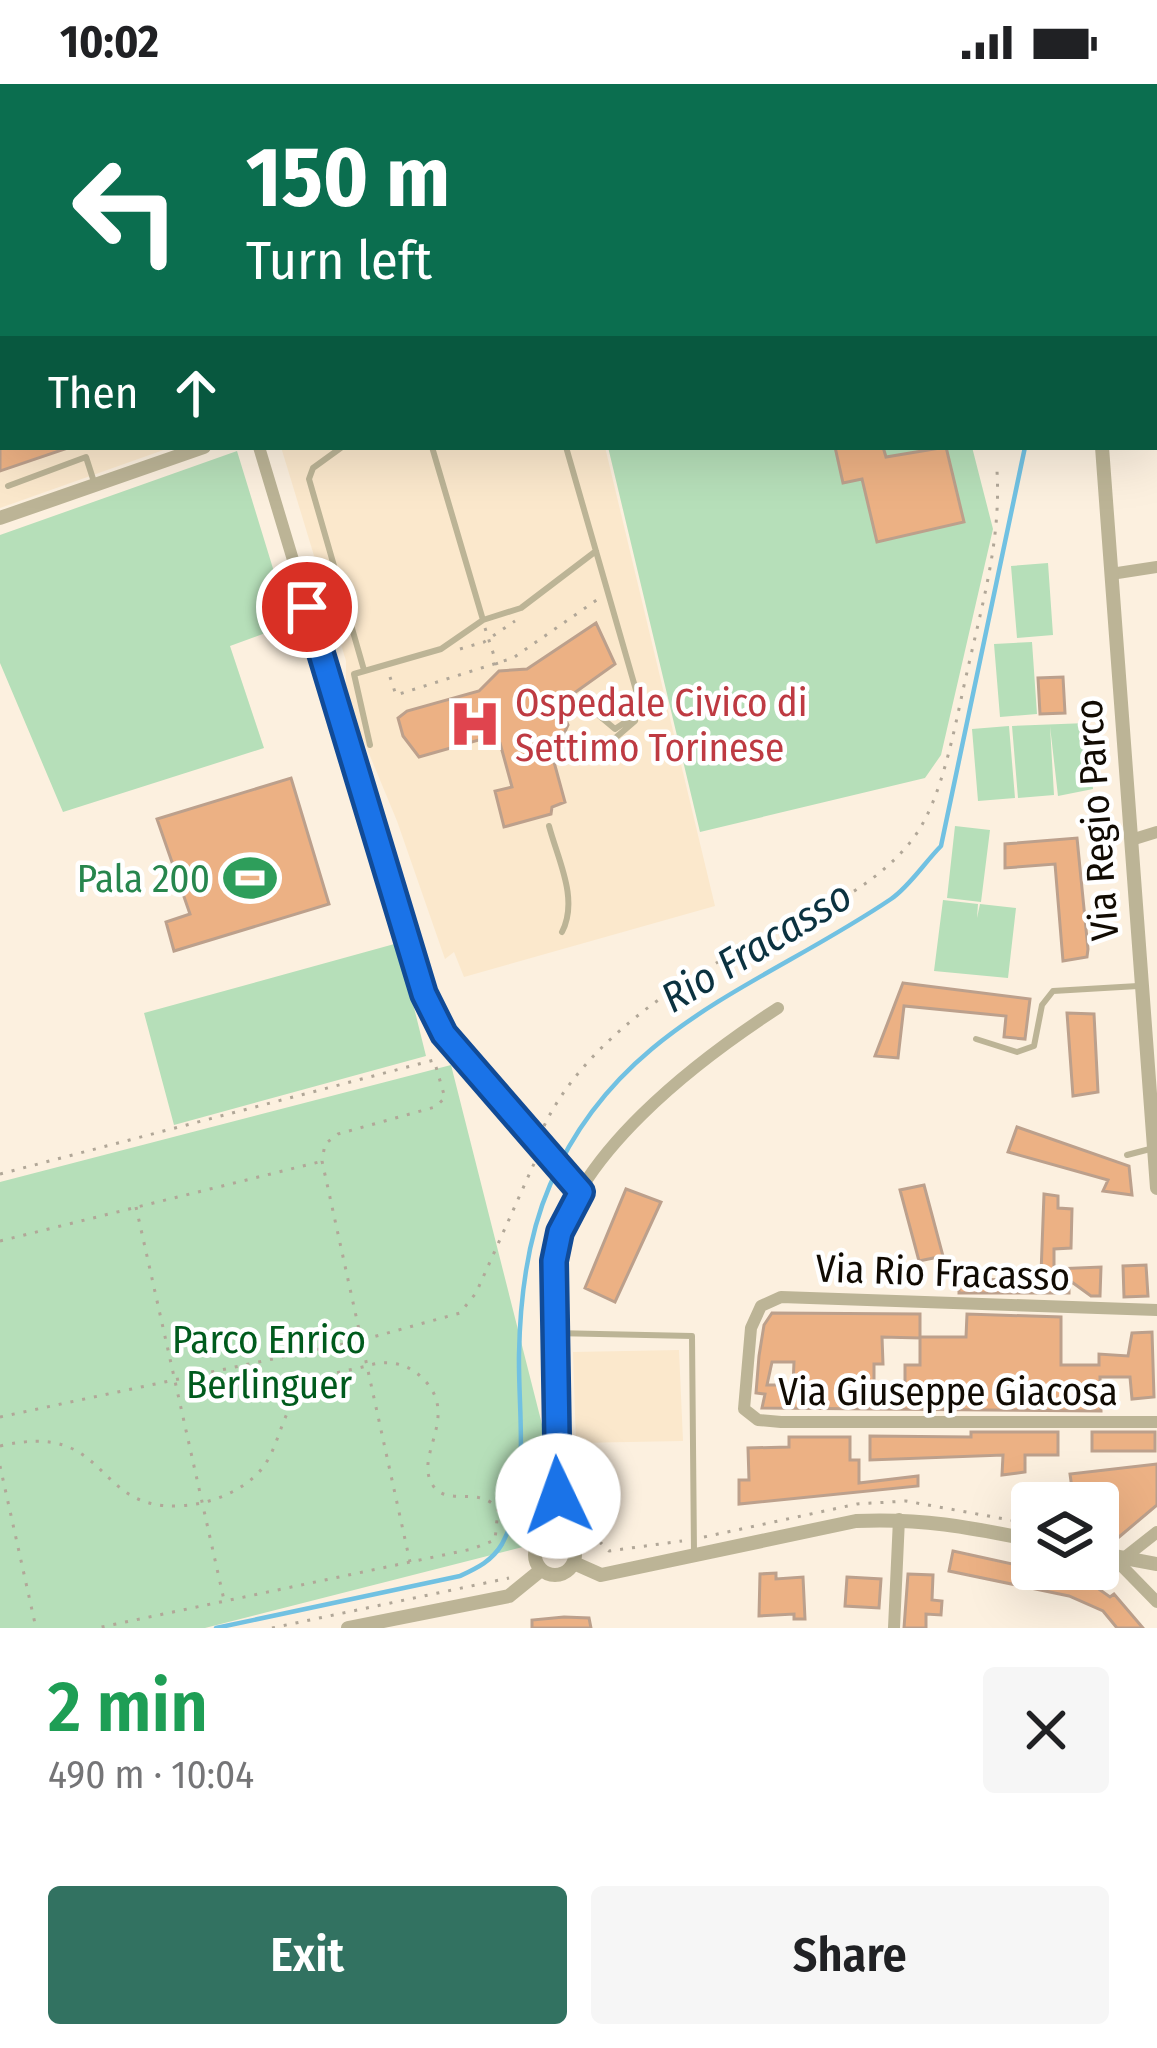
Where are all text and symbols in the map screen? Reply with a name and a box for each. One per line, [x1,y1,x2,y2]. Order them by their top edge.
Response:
text: 10:02 [60,15,159,69]
text: 150 m [246,127,450,228]
icon: left [48,132,204,288]
text: Turn left [246,229,432,293]
icon: ahead [163,360,229,426]
text: Then [48,366,139,420]
pin [256,556,358,658]
icon: arrive [274,574,340,640]
place label: Ospedale Civico di Settimo Torinese [515,680,808,771]
hospital icon: Ospedale Civico di Settimo Torinese [446,695,504,753]
street label: Via Regio Parco [1066,698,1128,942]
sports icon: Pala 200 [221,849,279,907]
place label: Pala 200 [77,856,210,902]
water label: Rio Fracasso [652,871,861,1023]
street label: Via Rio Fracasso [815,1246,1071,1300]
park label: Parco Enrico Berlinguer [172,1317,366,1408]
street label: Via Giuseppe Giacosa [778,1369,1118,1415]
position arrow [495,1433,621,1559]
map controls [1011,1482,1119,1590]
button: layers [1011,1482,1119,1590]
text: 2 min [48,1664,208,1750]
button: close [983,1667,1109,1793]
text: 490 m · 10:04 [48,1752,254,1798]
button: Exit [48,1886,567,2024]
button: Share [591,1886,1109,2024]

